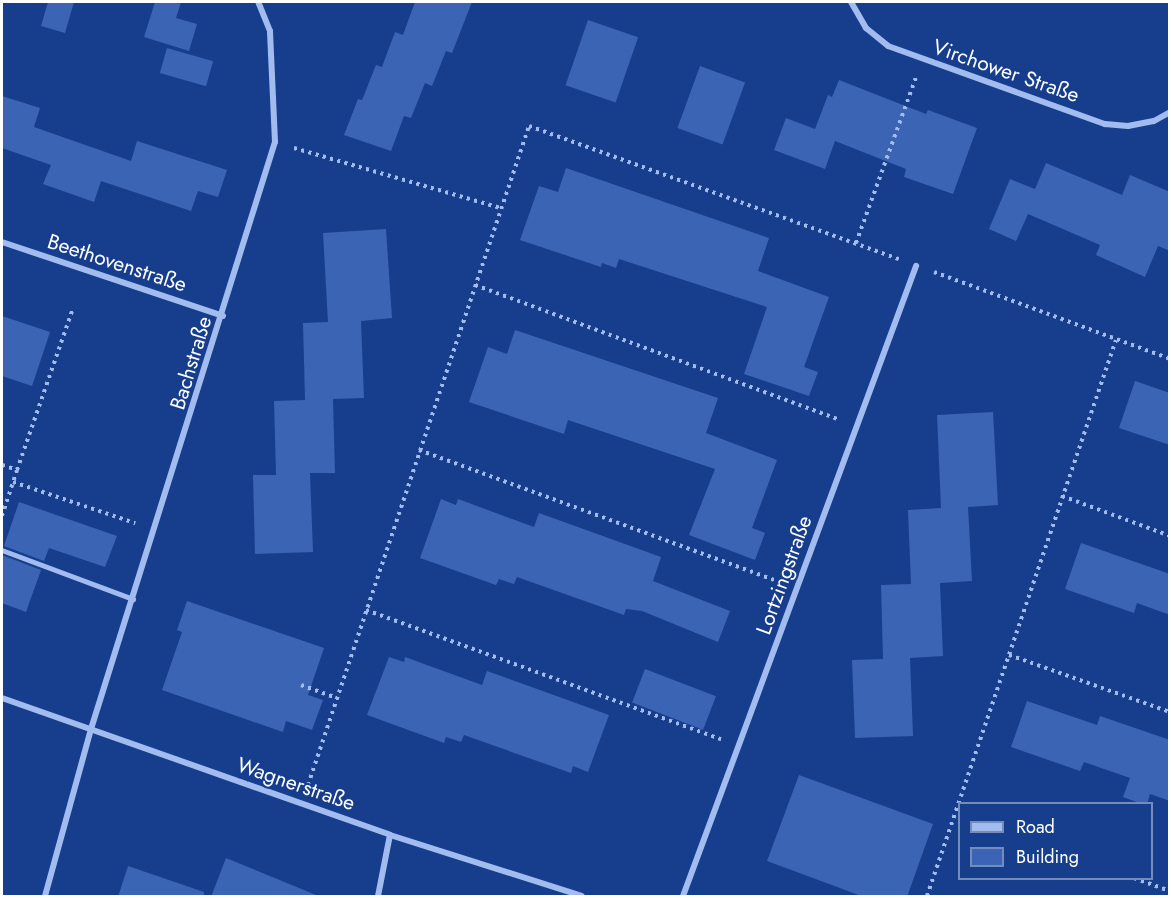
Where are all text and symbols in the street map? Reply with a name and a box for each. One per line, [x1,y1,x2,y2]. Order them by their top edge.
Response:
street label: Virchower Straße [929,34,1083,108]
street label: Beethovenstraße [44,229,190,297]
street label: Bachstraße [165,313,217,413]
street label: Lortzingstraße [751,512,817,638]
street label: Wagnerstraße [234,752,358,816]
legend [958,802,1153,880]
text: Road [1016,814,1055,840]
text: Building [1016,844,1079,870]

